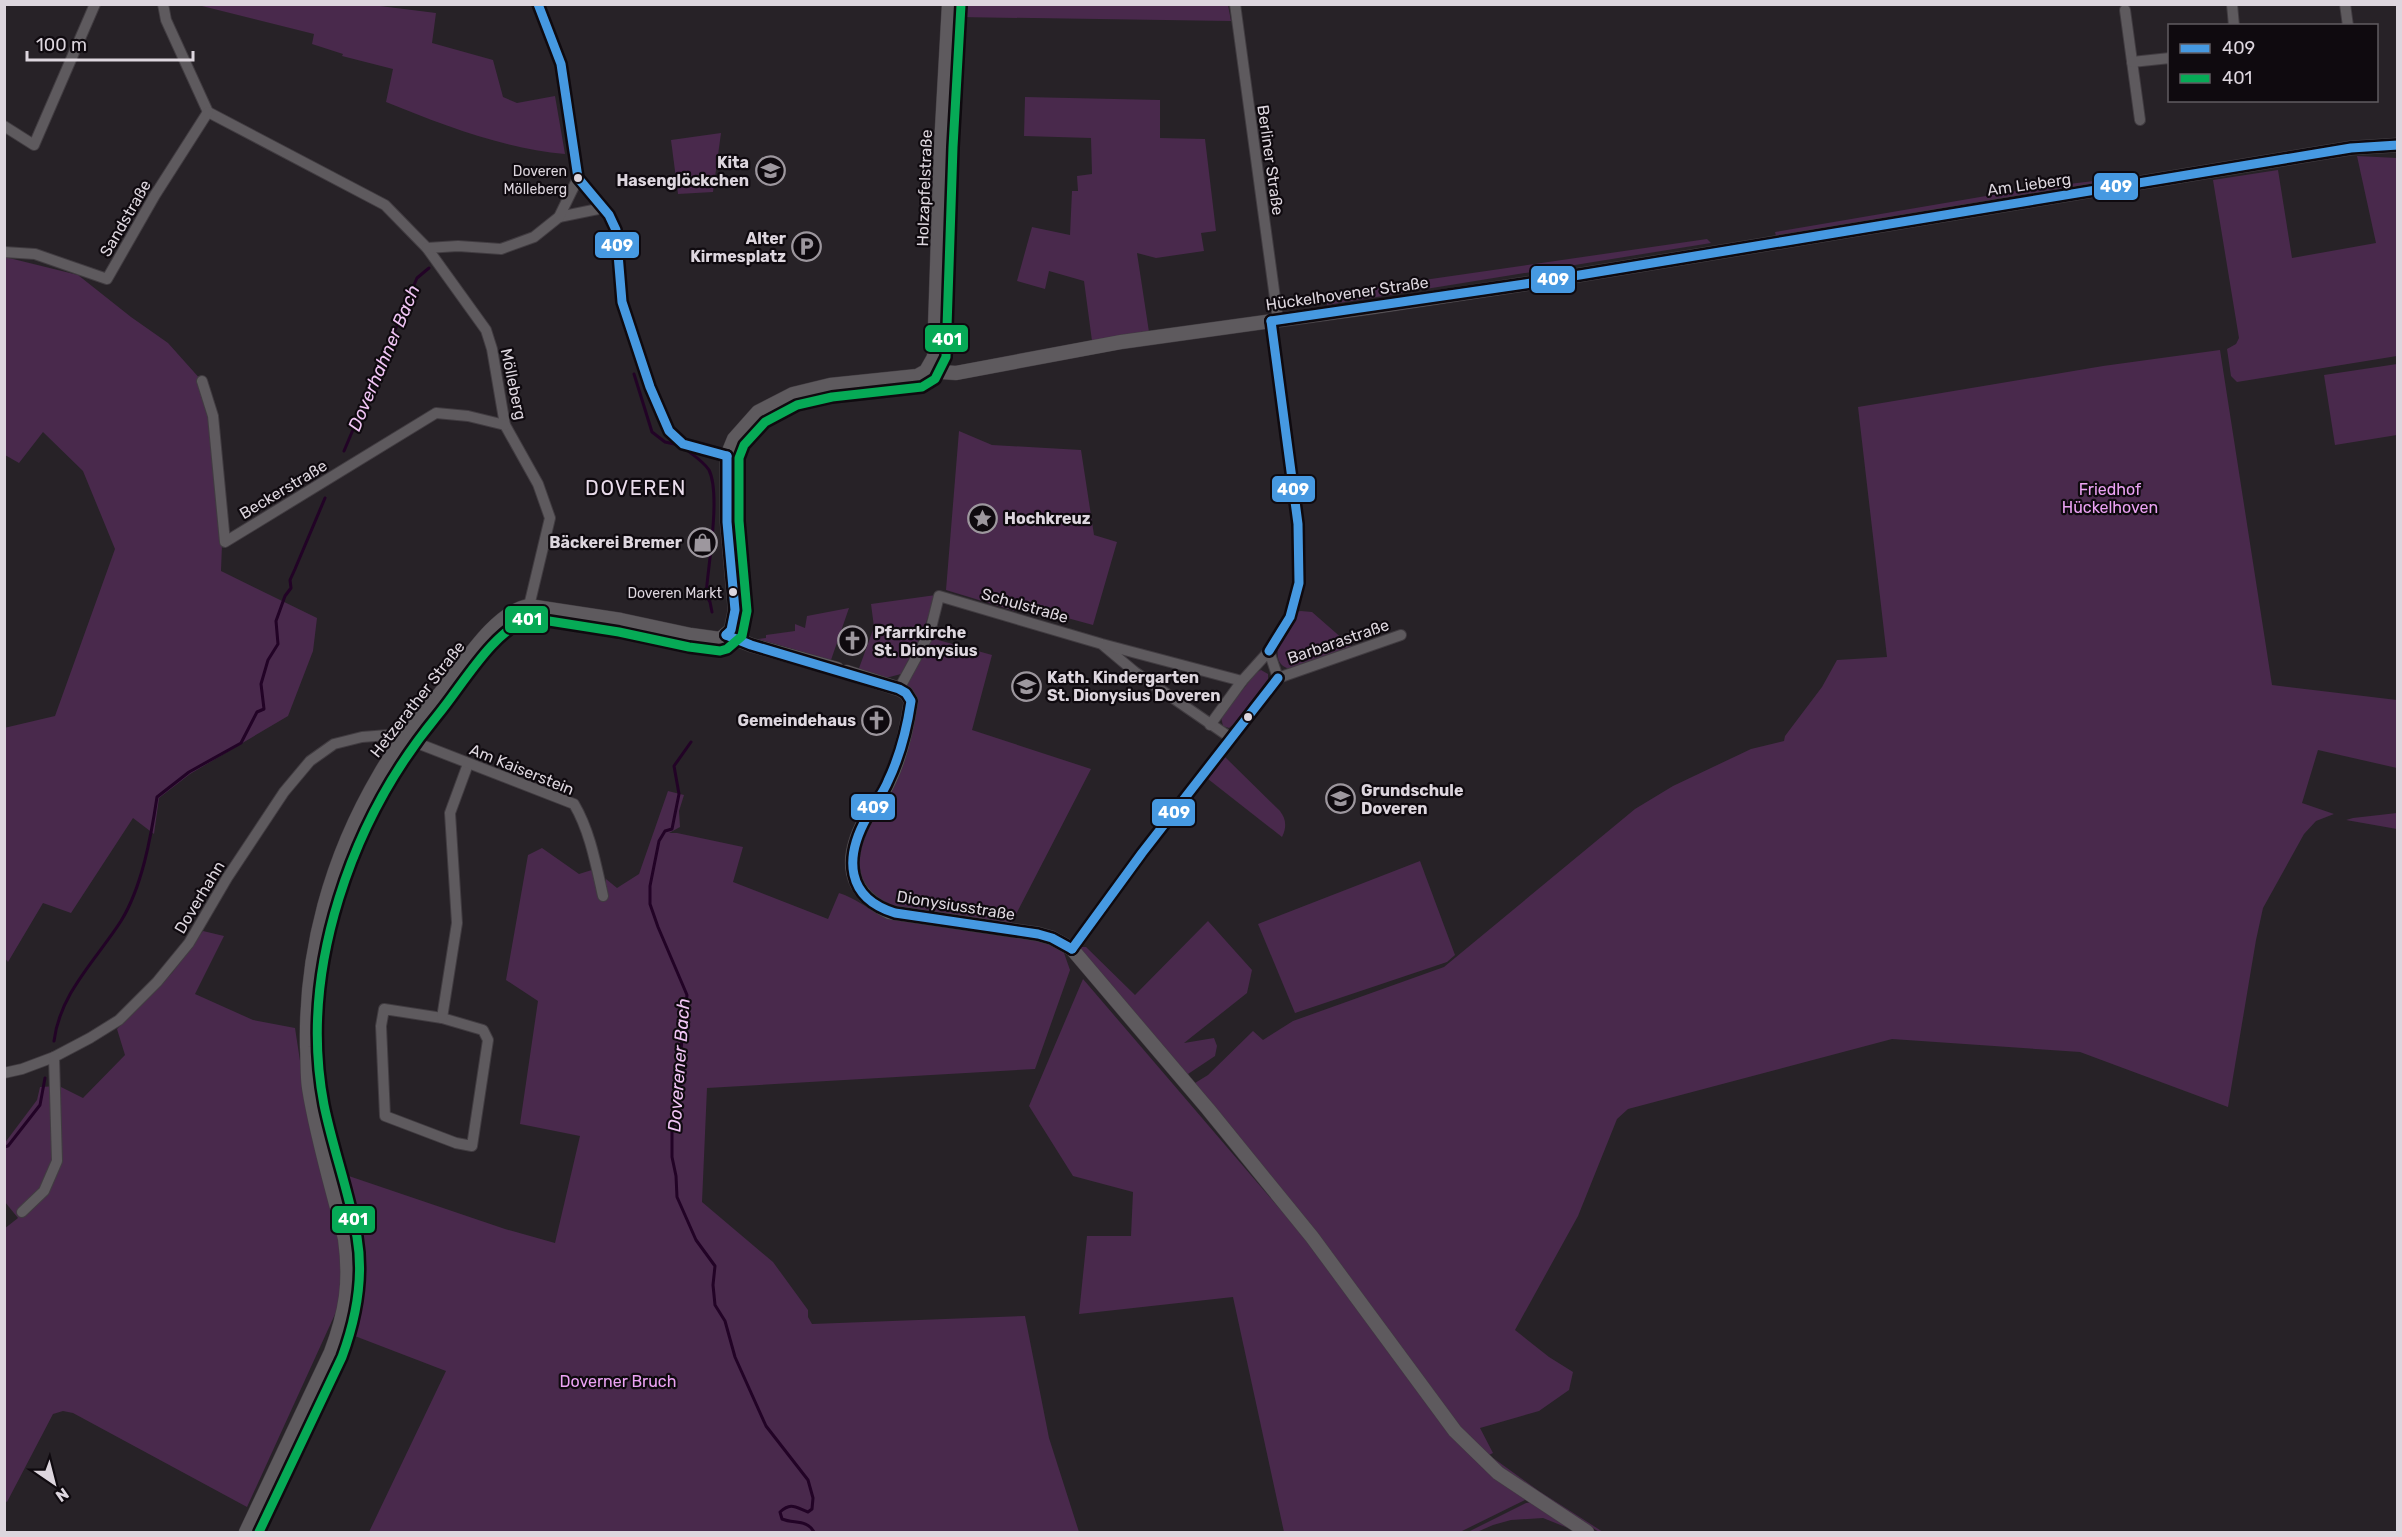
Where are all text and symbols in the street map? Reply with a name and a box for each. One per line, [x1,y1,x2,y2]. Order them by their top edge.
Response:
scale bar [27,24,194,62]
legend [2168,24,2378,102]
text: 100 m [36,34,87,56]
text: 409 [2222,37,2255,59]
text: 401 [2222,67,2252,89]
street label: Berliner Straße [1253,104,1288,216]
street label: Holzapfelstraße [913,129,936,247]
place label: Kita Hasenglöckchen [616,153,749,190]
school or university icon: Kita Hasenglöckchen [754,155,786,187]
place label: Doveren Mölleberg [504,163,567,198]
street label: Am Lieberg [1986,169,2072,200]
marker: Doveren Mölleberg [572,172,584,184]
line badge: 409 [2093,172,2139,201]
street label: Sandstraße [96,176,155,260]
text: 409 [2100,177,2132,196]
place label: Alter Kirmesplatz [690,229,787,266]
line badge: 409 [594,231,640,259]
parking icon: Alter Kirmesplatz [791,231,823,263]
text: 409 [601,236,633,255]
line badge: 409 [1530,265,1576,294]
text: 409 [1537,270,1569,289]
street label: Hückelhovener Straße [1264,273,1430,314]
water label: Doverhahner Bach [343,282,425,434]
line badge: 401 [924,324,969,353]
text: 401 [932,330,962,349]
street label: Mölleberg [497,347,530,422]
street label: Beckerstraße [236,456,331,523]
line badge: 409 [1271,475,1316,503]
district label: DOVEREN [585,476,687,500]
text: 409 [1277,480,1309,499]
park label: Friedhof Hückelhoven [2062,480,2158,517]
place icon: Hochkreuz [967,502,999,534]
place label: Hochkreuz [1004,509,1091,528]
shop icon: Bäckerei Bremer [687,526,719,558]
place label: Bäckerei Bremer [549,533,683,552]
street label: Schulstraße [979,584,1071,627]
place label: Doveren Markt [627,585,723,602]
marker: Doveren Markt [727,586,739,598]
line badge: 401 [504,605,549,634]
text: 401 [512,610,542,629]
street label: Barbarastraße [1285,615,1392,668]
place label: Pfarrkirche St. Dionysius [874,623,978,660]
church icon: Pfarrkirche St. Dionysius [837,625,869,657]
street label: Hetzerather Straße [366,637,469,761]
place label: Kath. Kindergarten St. Dionysius Doveren [1047,668,1221,705]
school or university icon: Kath. Kindergarten St. Dionysius Doveren [1010,670,1042,702]
church icon: Gemeindehaus [861,704,893,736]
place label: Gemeindehaus [737,711,856,730]
unlabelled marker [1242,711,1254,723]
street label: Am Kaiserstein [467,740,577,799]
place label: Grundschule Doveren [1361,781,1463,818]
school or university icon: Grundschule Doveren [1324,783,1356,815]
line badge: 409 [850,793,896,821]
text: 409 [857,798,889,817]
line badge: 409 [1151,798,1196,827]
text: 409 [1158,803,1190,822]
street label: Doverhahn [170,857,229,937]
street label: Dionysiusstraße [895,887,1016,924]
water label: Doverener Bach [663,997,695,1133]
line badge: 401 [331,1205,376,1234]
text: 401 [338,1210,368,1229]
park label: Doverner Bruch [560,1372,676,1391]
north arrow [24,1453,84,1513]
text: N [52,1484,72,1506]

